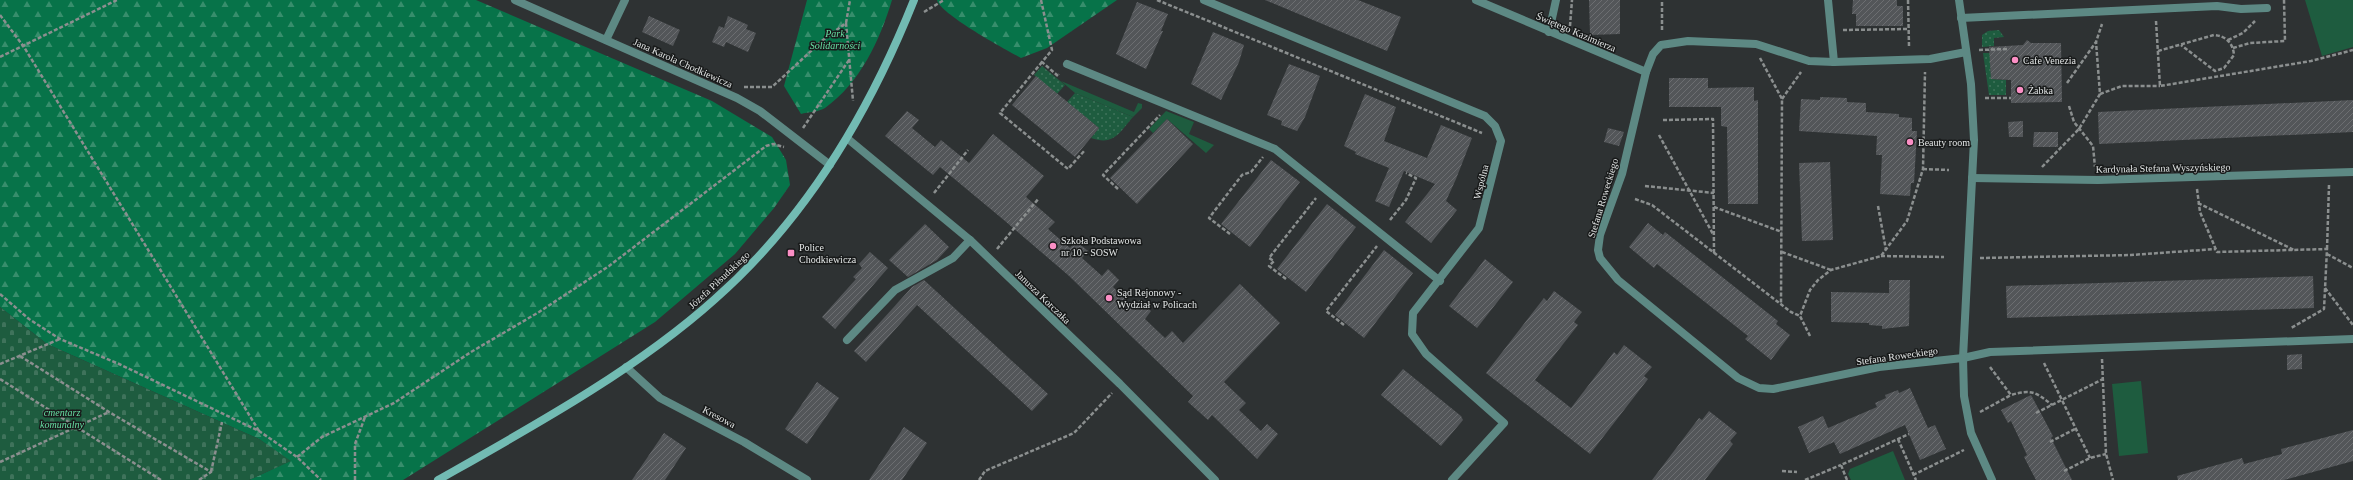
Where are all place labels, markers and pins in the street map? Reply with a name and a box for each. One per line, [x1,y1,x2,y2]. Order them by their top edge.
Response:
marker: Cafe Venezia [2010,55,2020,65]
place label: Cafe Venezia [2023,55,2076,66]
marker: Żabka [2015,85,2025,95]
place label: Żabka [2028,85,2054,96]
marker: Beauty room [1905,137,1915,147]
place label: Beauty room [1918,137,1970,148]
place label: Szkoła Podstawowa nr 10 - SOSW [1061,235,1142,258]
marker: Szkoła Podstawowa nr 10 - SOSW [1048,241,1058,251]
place label: Police Chodkiewicza [799,242,857,265]
marker: Police Chodkiewicza [786,248,796,258]
place label: Sąd Rejonowy - Wydział w Policach [1117,287,1197,310]
marker: Sąd Rejonowy - Wydział w Policach [1104,293,1114,303]

